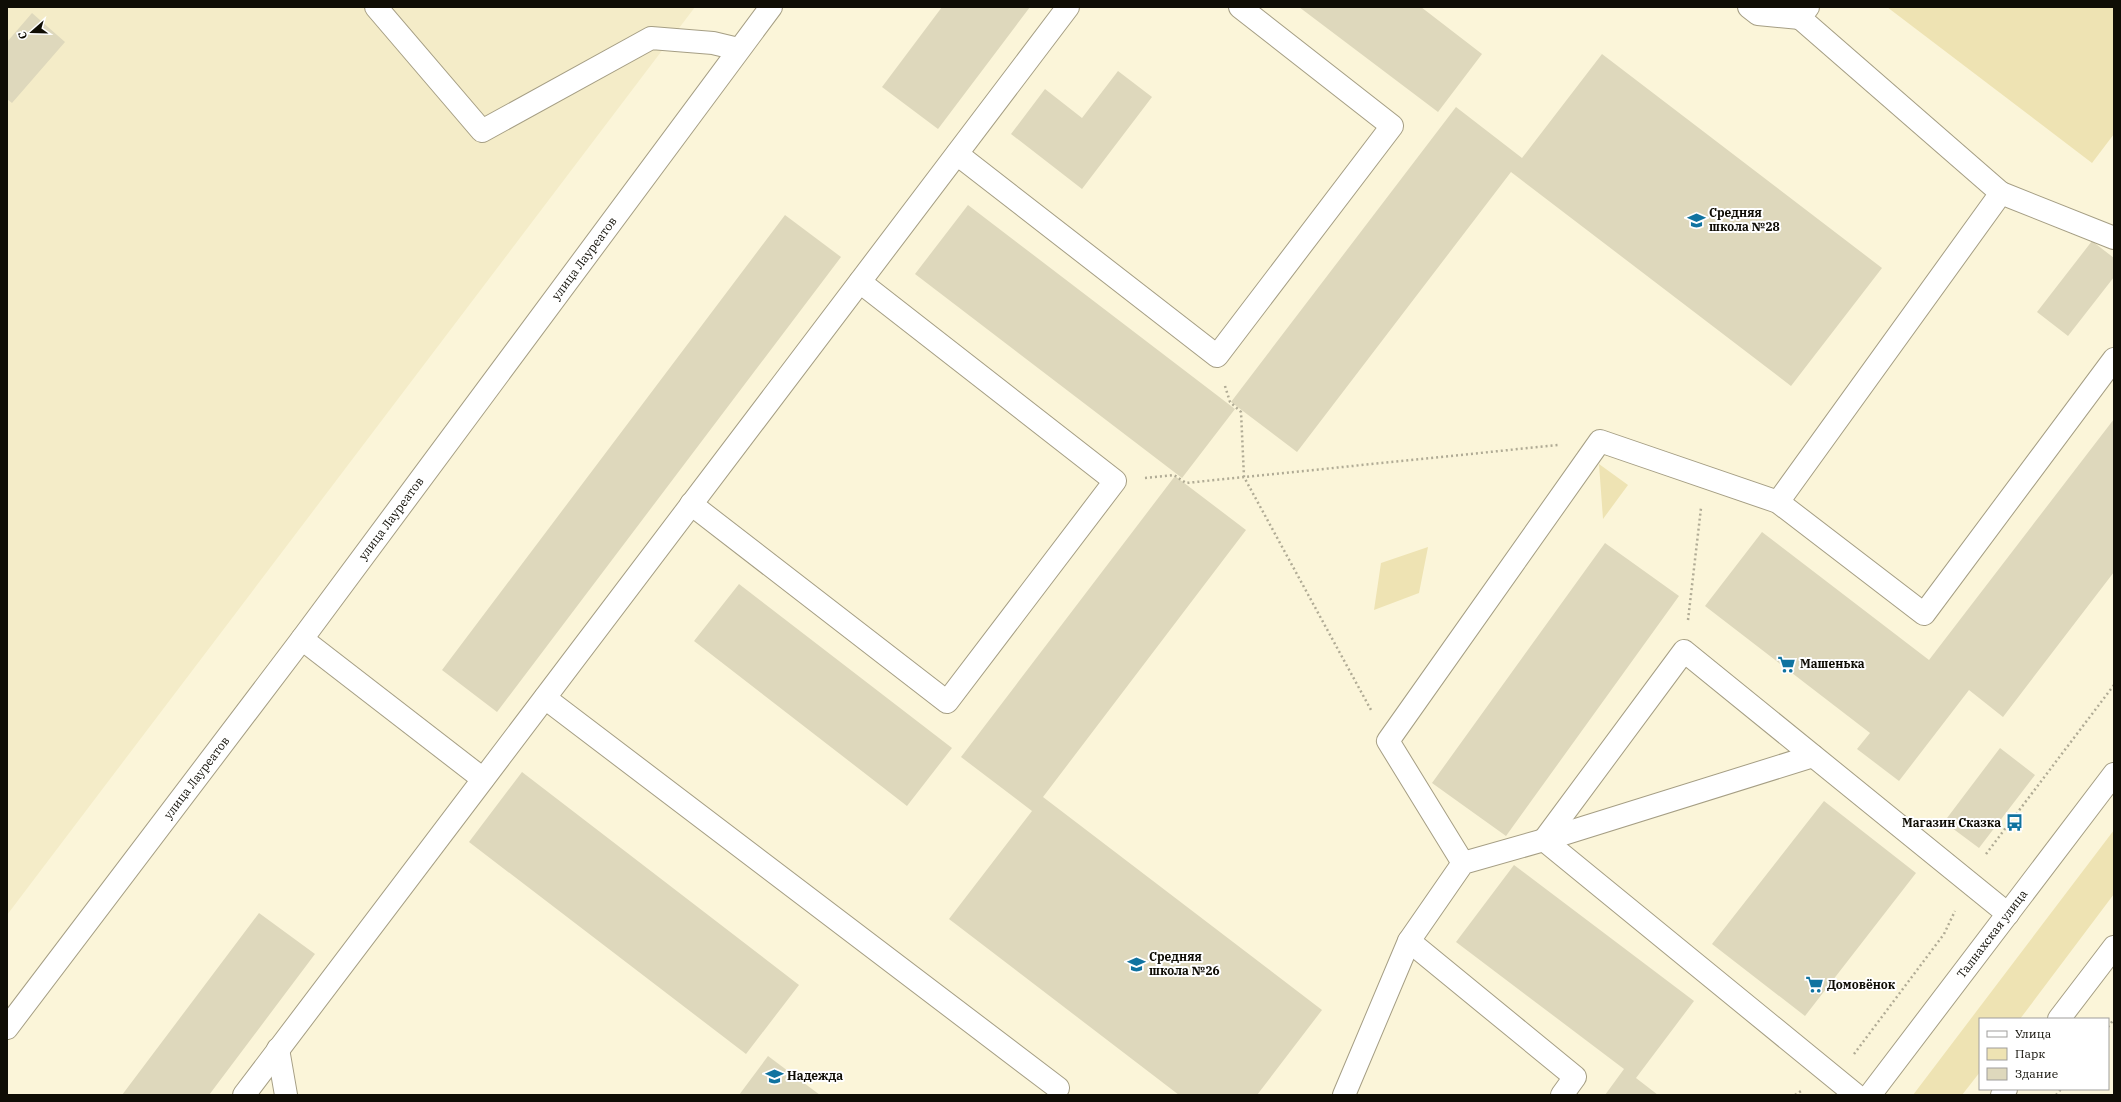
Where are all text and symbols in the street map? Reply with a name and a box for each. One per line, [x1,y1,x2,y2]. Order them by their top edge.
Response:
north arrow [12,12,52,52]
text: С [15,30,30,41]
place label: Средняя школа №28 [1709,205,1780,234]
school or university icon: Средняя школа №28 [1686,210,1706,230]
street label: улица Лауреатов [548,214,620,303]
street label: улица Лауреатов [355,474,427,563]
supermarket icon: Машенька [1777,654,1797,674]
place label: Машенька [1800,656,1865,671]
street label: улица Лауреатов [160,733,233,822]
bus stop icon: Магазин Сказка [2004,813,2024,833]
place label: Магазин Сказка [1902,815,2001,830]
street label: Талнахская улица [1953,886,2031,981]
place label: Средняя школа №26 [1149,949,1220,978]
school or university icon: Средняя школа №26 [1126,954,1146,974]
supermarket icon: Домовёнок [1804,975,1824,995]
place label: Домовёнок [1827,977,1896,992]
legend [1979,1018,2109,1090]
text: Улица [2015,1026,2052,1041]
text: Парк [2015,1046,2045,1061]
school or university icon: Надежда [764,1066,784,1086]
text: Здание [2015,1066,2058,1081]
place label: Надежда [787,1068,843,1083]

